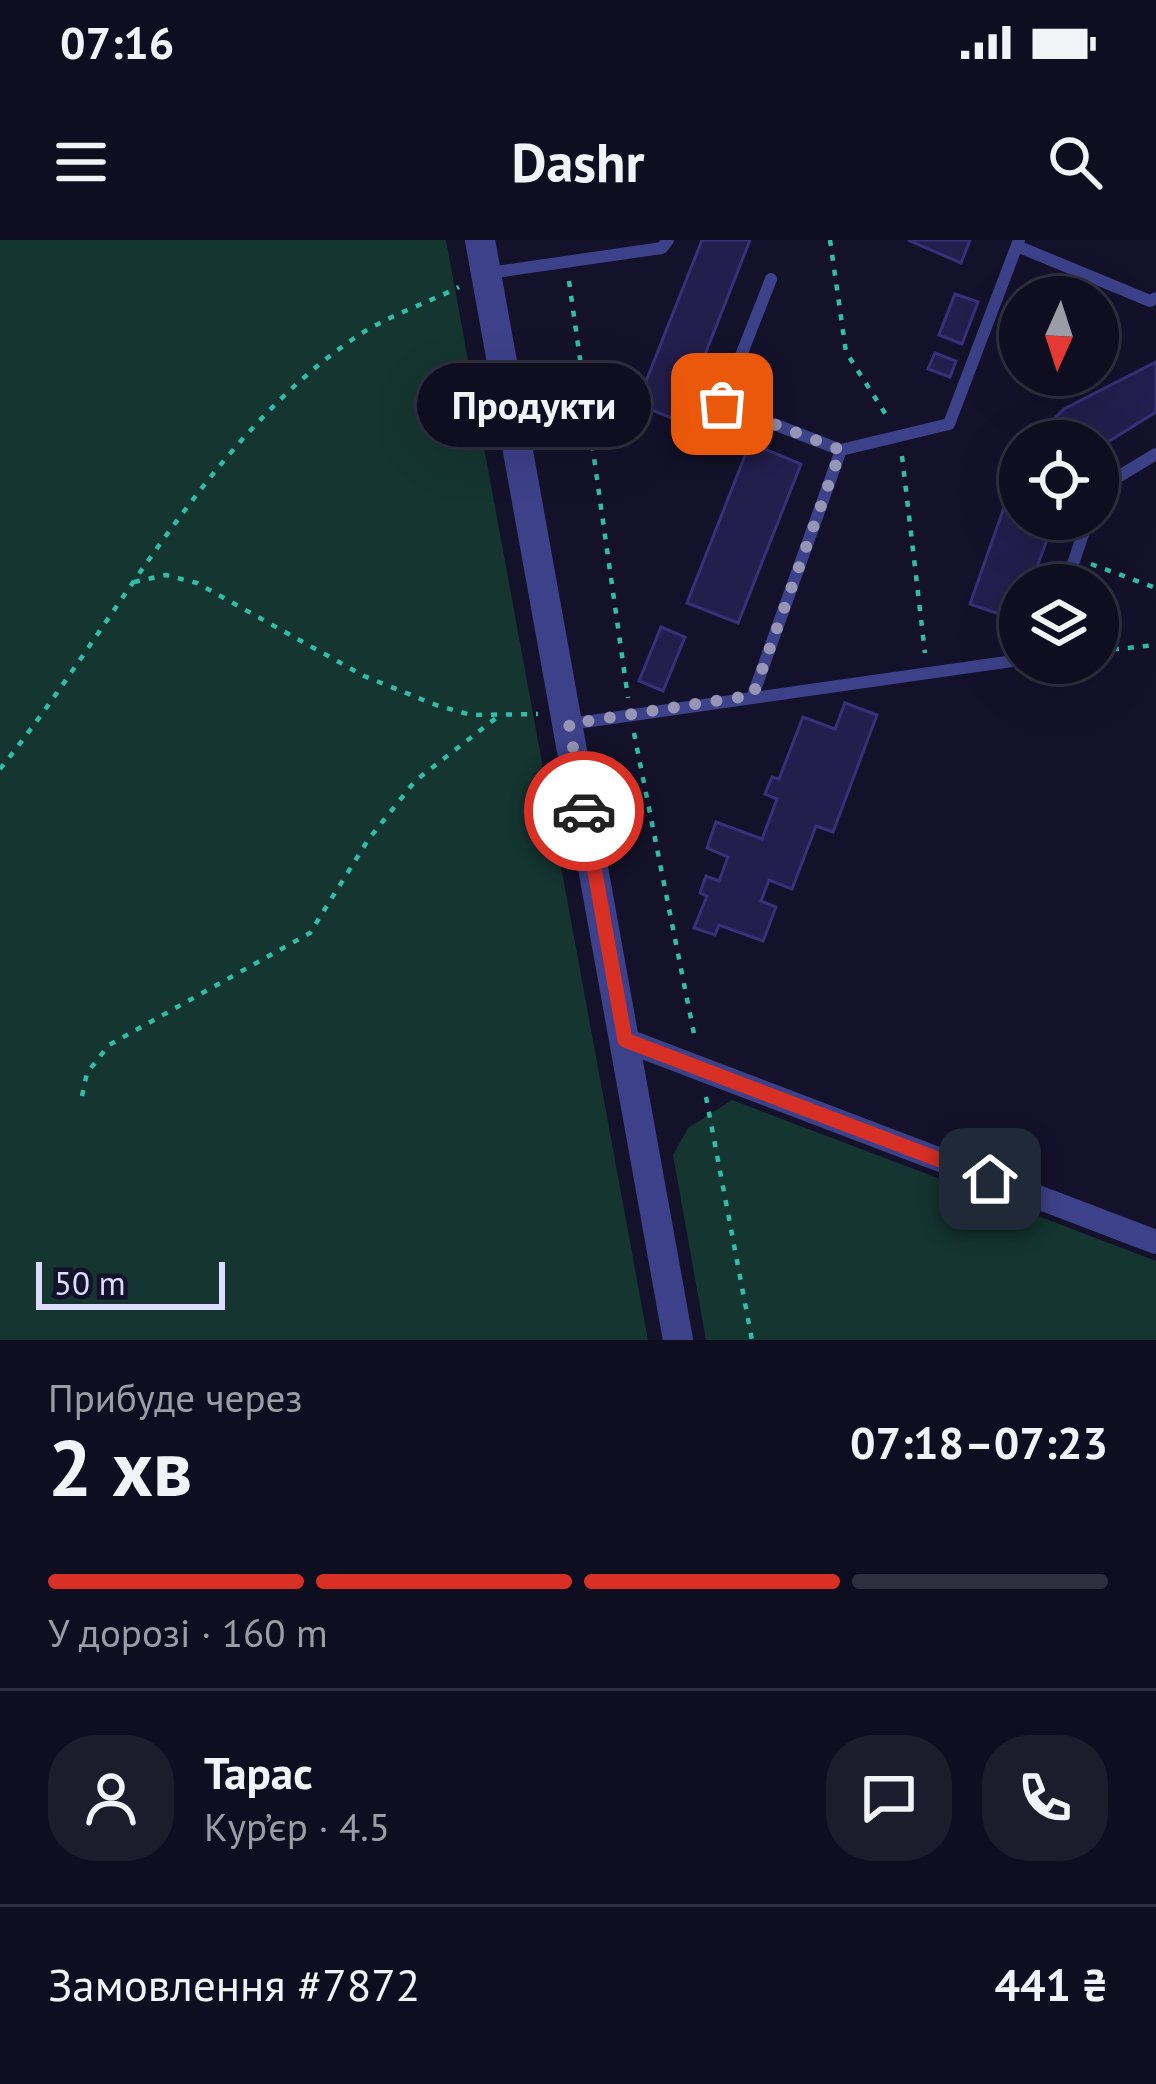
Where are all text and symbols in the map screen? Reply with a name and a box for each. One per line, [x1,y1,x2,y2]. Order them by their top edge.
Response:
text: 07:16 [60,13,174,71]
text: Dashr [512,127,644,197]
icon: menu [48,129,114,195]
icon: search [1042,129,1108,195]
north arrow [999,276,1119,396]
map controls [999,276,1119,684]
pin [671,353,773,455]
callout: Продукти [416,362,650,446]
icon: bag [689,371,755,437]
text: Продукти [452,379,616,430]
button: locate [999,420,1119,540]
button: layers [999,564,1119,684]
courier [524,751,644,871]
icon: car [551,778,617,844]
pin [939,1128,1041,1230]
icon: home [957,1146,1023,1212]
scale bar [36,1256,225,1309]
text: 50 m [54,1261,126,1304]
text: Прибуде через [48,1372,303,1423]
text: 07:18–07:23 [850,1413,1108,1471]
text: 2 хв [48,1417,192,1518]
text: У дорозі · 160 m [48,1607,328,1658]
button: person [48,1735,174,1861]
button: chat [826,1735,952,1861]
button: phone [982,1735,1108,1861]
text: Тарас [204,1743,313,1801]
text: Кур’єр · 4.5 [204,1801,390,1852]
text: Замовлення #7872 [48,1955,420,2013]
text: 441 ₴ [995,1955,1108,2013]

